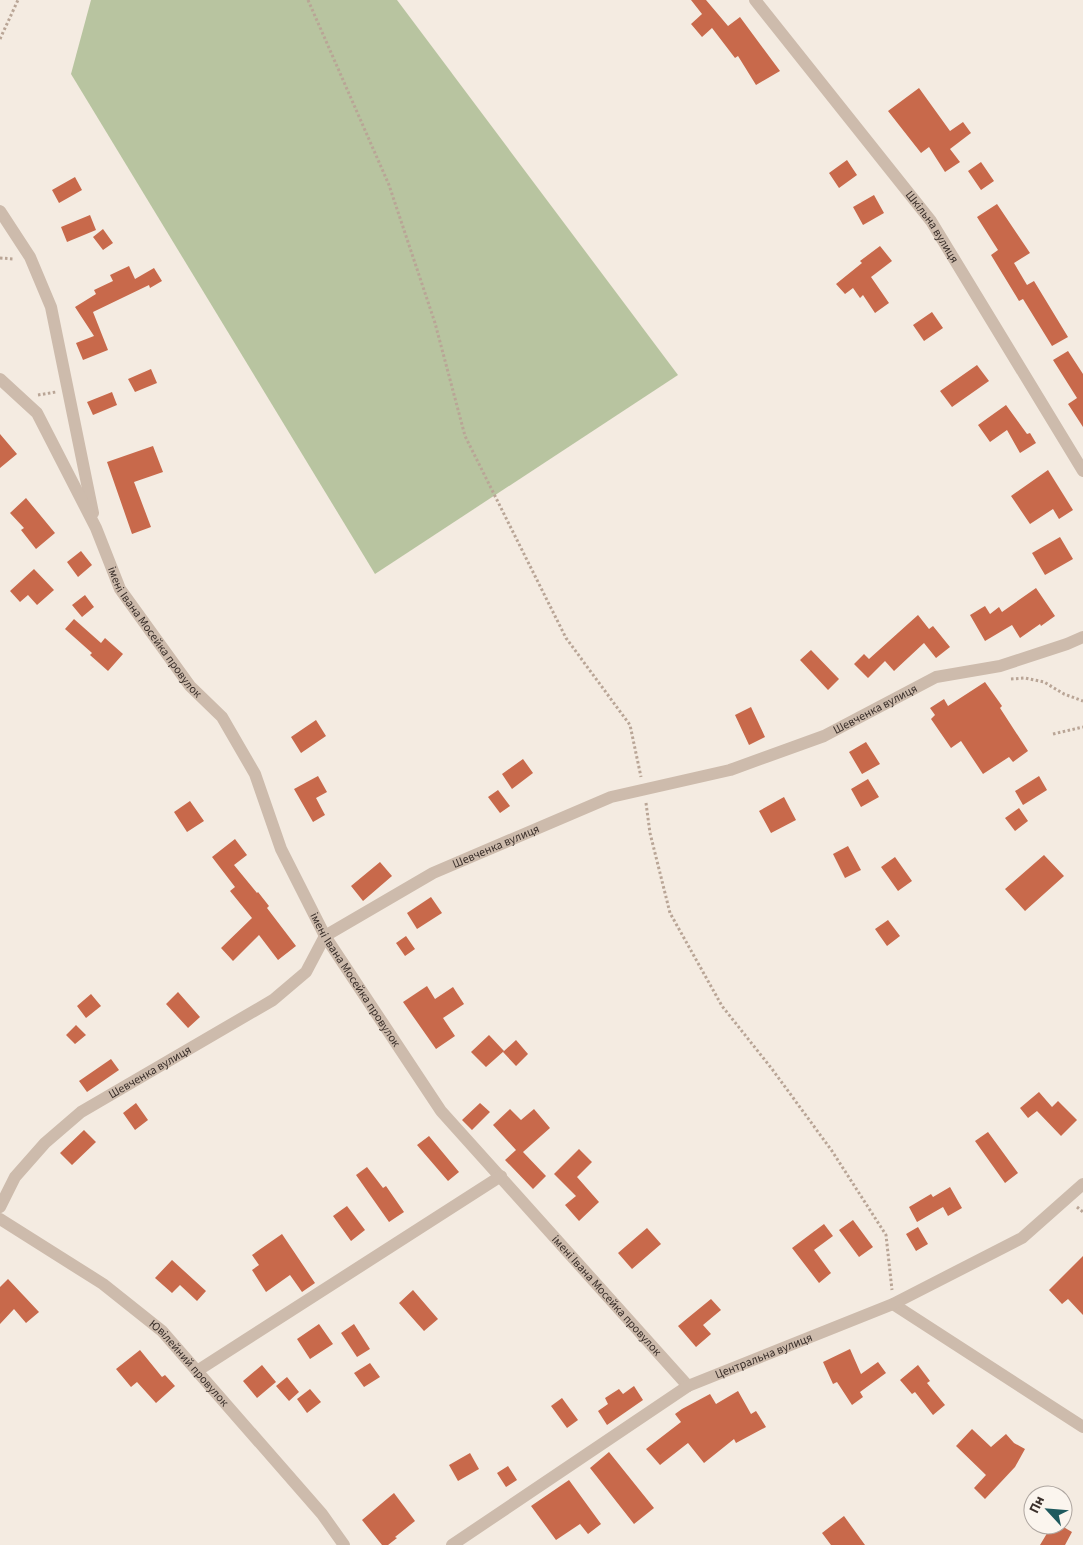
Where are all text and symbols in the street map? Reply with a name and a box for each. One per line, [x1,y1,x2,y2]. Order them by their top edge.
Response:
street label: Шкільна вулиця [901,187,963,266]
street label: імені Івана Мосейка провулок [103,564,206,702]
street label: Шевченка вулиця [830,680,920,738]
street label: Шевченка вулиця [450,820,542,872]
street label: імені Івана Мосейка провулок [306,909,405,1050]
street label: Шевченка вулиця [105,1041,194,1103]
street label: імені Івана Мосейка провулок [548,1232,666,1360]
street label: Ювілейний провулок [146,1315,233,1410]
street label: Центральна вулиця [712,1329,815,1383]
north arrow [1023,1485,1073,1535]
text: Пн [1024,1493,1050,1517]

